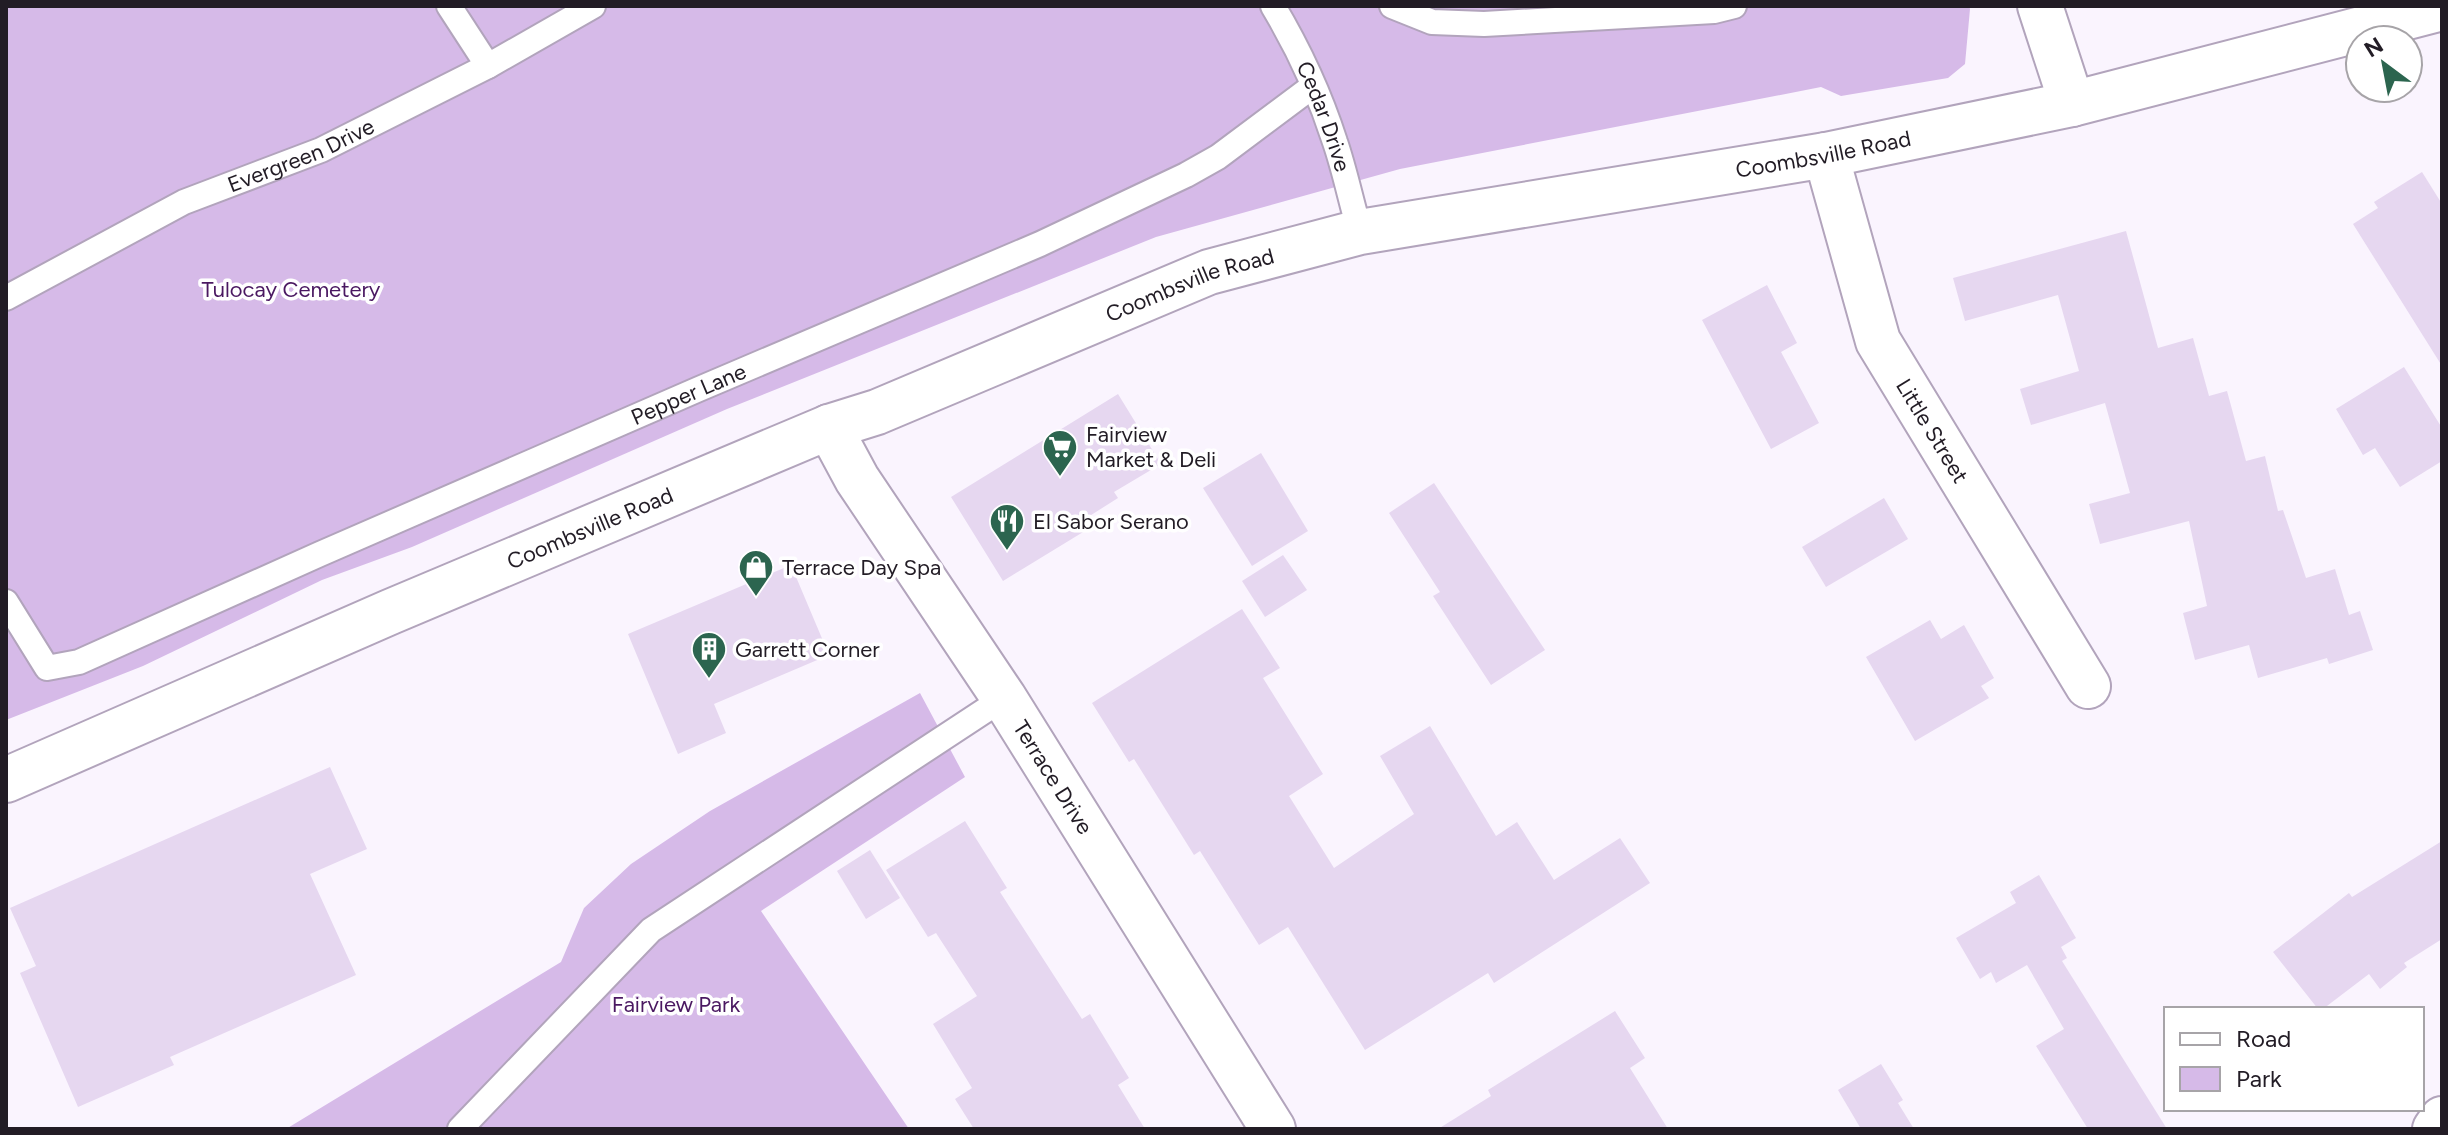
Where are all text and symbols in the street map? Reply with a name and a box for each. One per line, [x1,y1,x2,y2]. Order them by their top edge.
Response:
north arrow [2344,24,2424,104]
text: N [2359,32,2388,63]
street label: Cedar Drive [1291,57,1357,174]
street label: Evergreen Drive [224,112,378,198]
street label: Coombsville Road [1734,124,1913,183]
street label: Coombsville Road [1101,242,1277,328]
park label: Tulocay Cemetery [202,276,381,303]
street label: Pepper Lane [627,357,750,430]
street label: Little Street [1891,374,1975,488]
place label: Fairview Market & Deli [1086,421,1216,473]
supermarket icon: Fairview Market & Deli [1041,428,1079,478]
street label: Coombsville Road [503,481,677,575]
restaurant icon: El Sabor Serano [988,502,1026,552]
place label: El Sabor Serano [1033,508,1189,535]
shop icon: Terrace Day Spa [737,548,775,598]
place label: Terrace Day Spa [782,554,941,581]
building icon: Garrett Corner [690,630,728,680]
place label: Garrett Corner [735,636,880,663]
street label: Terrace Drive [1008,715,1099,839]
park label: Fairview Park [612,991,741,1018]
legend [2164,1007,2424,1111]
text: Road [2236,1024,2291,1053]
text: Park [2236,1064,2282,1093]

